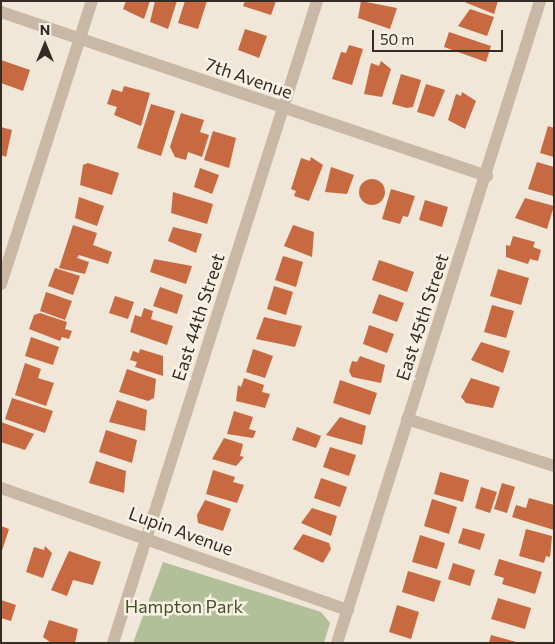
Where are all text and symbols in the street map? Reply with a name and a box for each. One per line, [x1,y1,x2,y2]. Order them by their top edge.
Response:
north arrow [20,20,70,70]
scale bar [375,20,506,52]
text: N [40,21,50,38]
text: 50 m [380,30,414,48]
street label: 7th Avenue [203,53,295,103]
street label: East 44th Street [167,251,229,383]
street label: East 45th Street [391,251,453,383]
street label: Lupin Avenue [126,502,236,560]
park label: Hampton Park [125,595,243,617]

